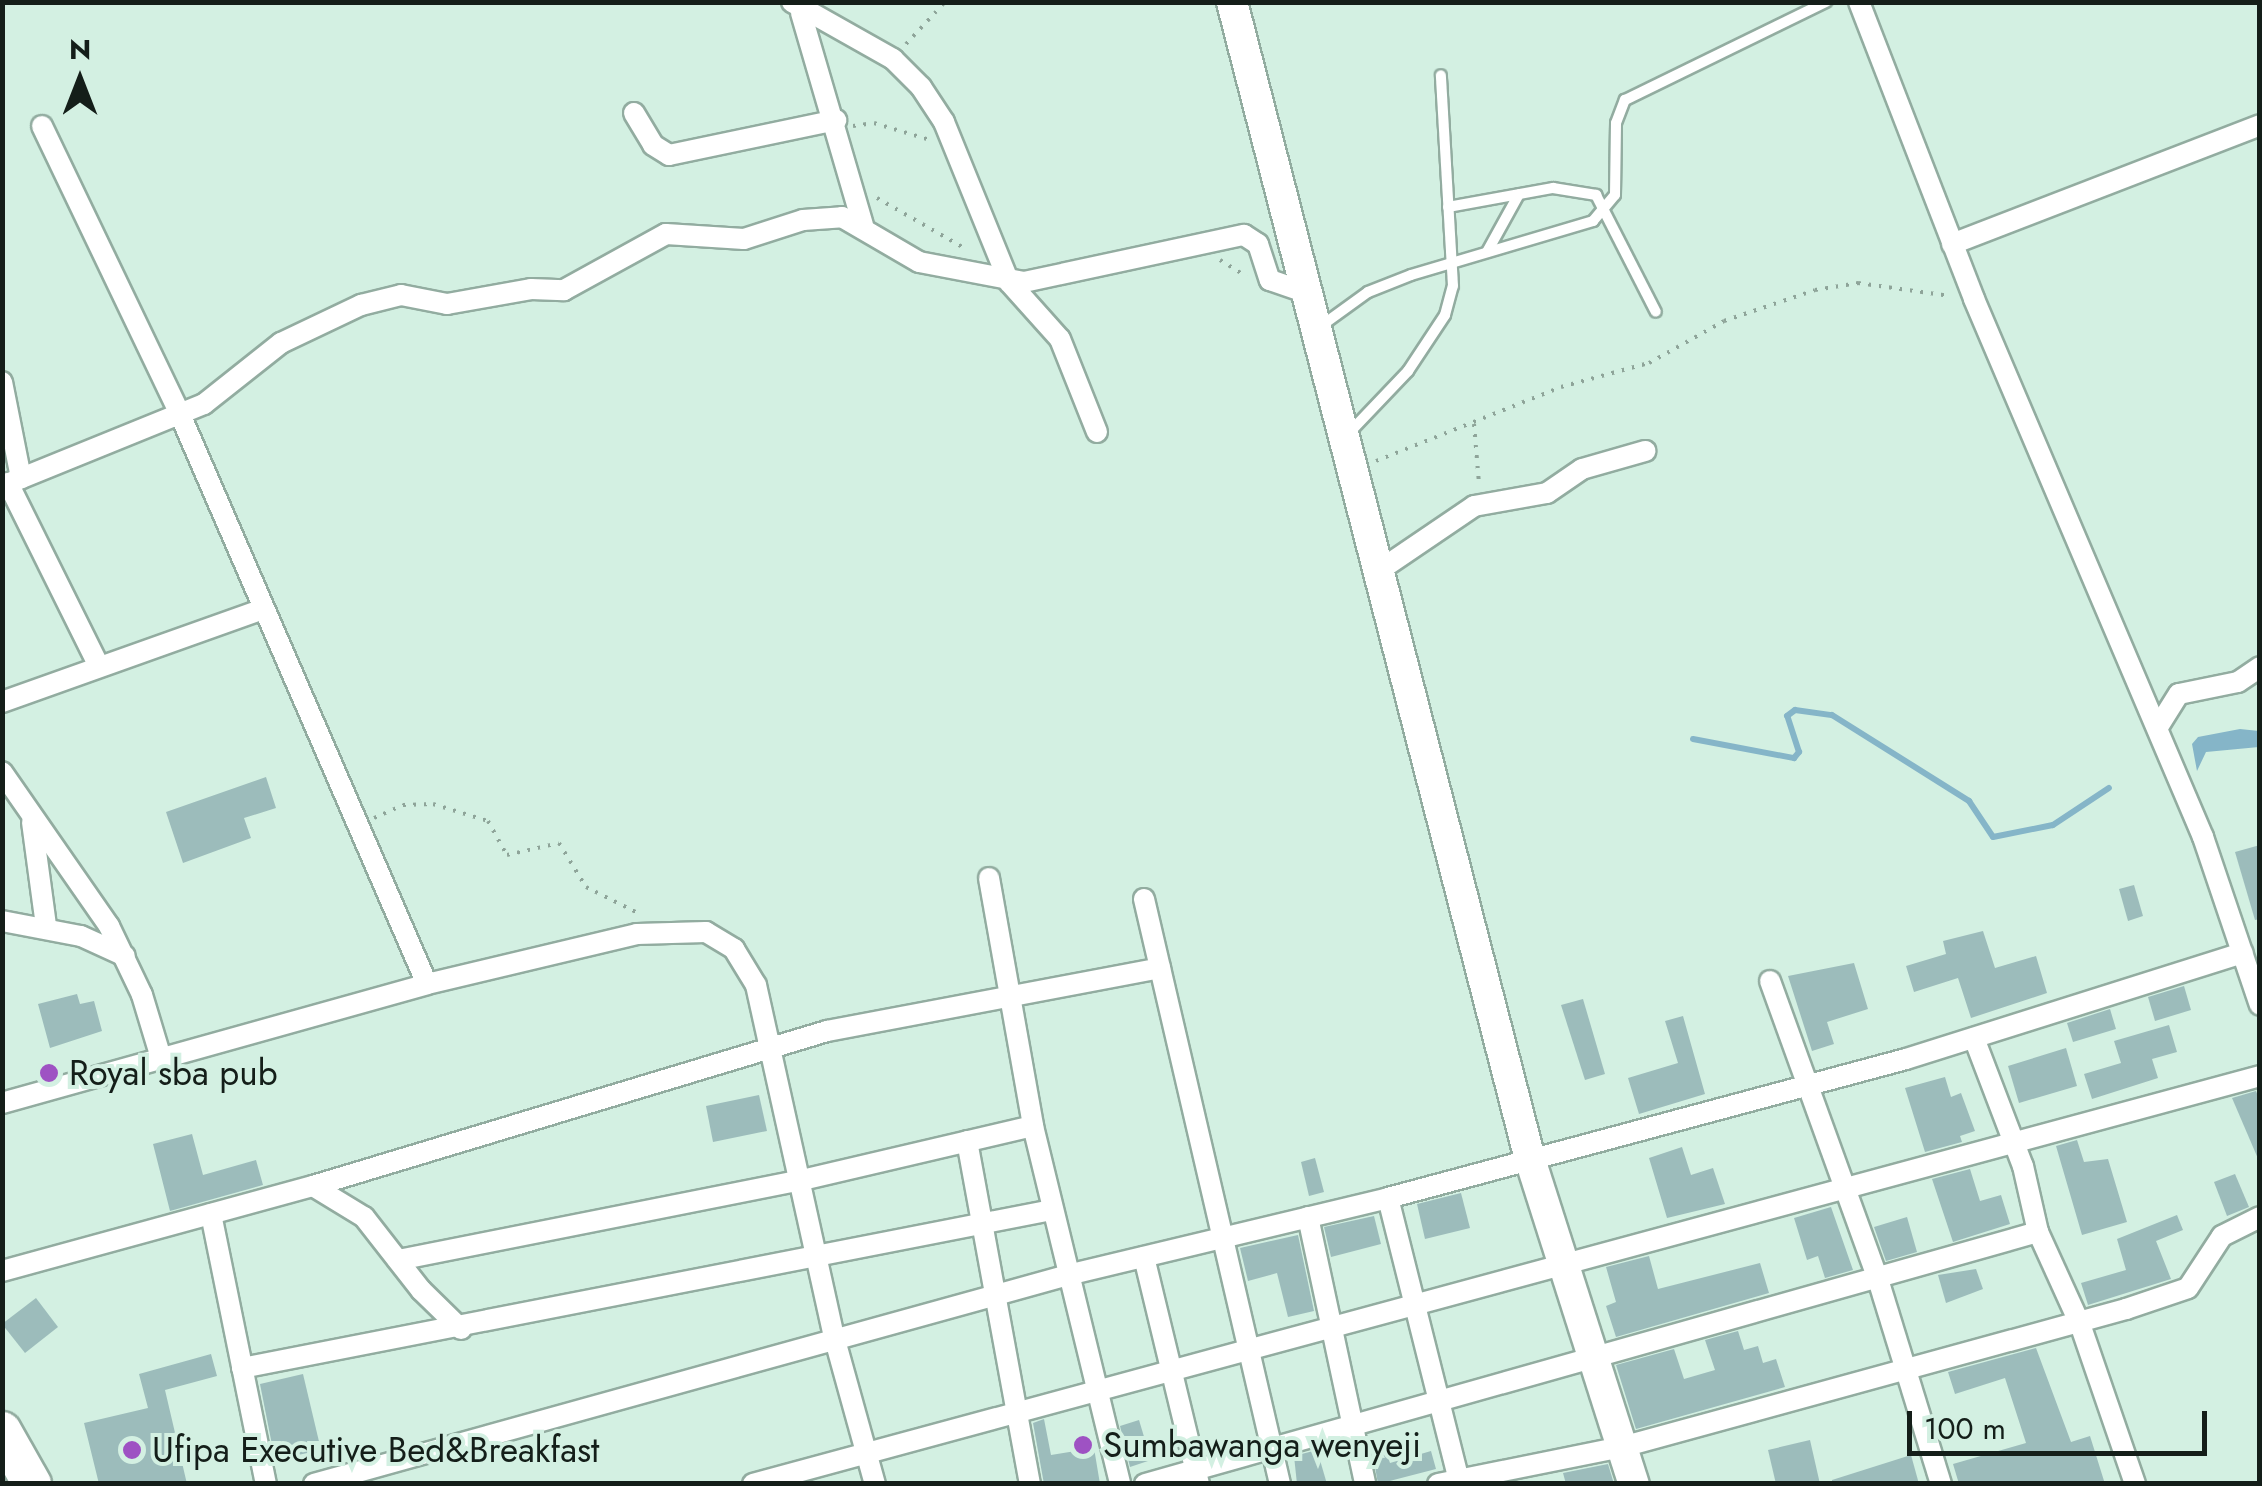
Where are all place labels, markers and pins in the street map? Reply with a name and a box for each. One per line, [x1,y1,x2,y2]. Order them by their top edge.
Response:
place label: Royal sba pub [69,1052,278,1094]
marker: Royal sba pub [38,1062,60,1084]
place label: Sumbawanga wenyeji [1103,1424,1421,1466]
place label: Ufipa Executive Bed&Breakfast [152,1429,600,1471]
marker: Sumbawanga wenyeji [1072,1434,1094,1456]
marker: Ufipa Executive Bed&Breakfast [121,1439,143,1461]

